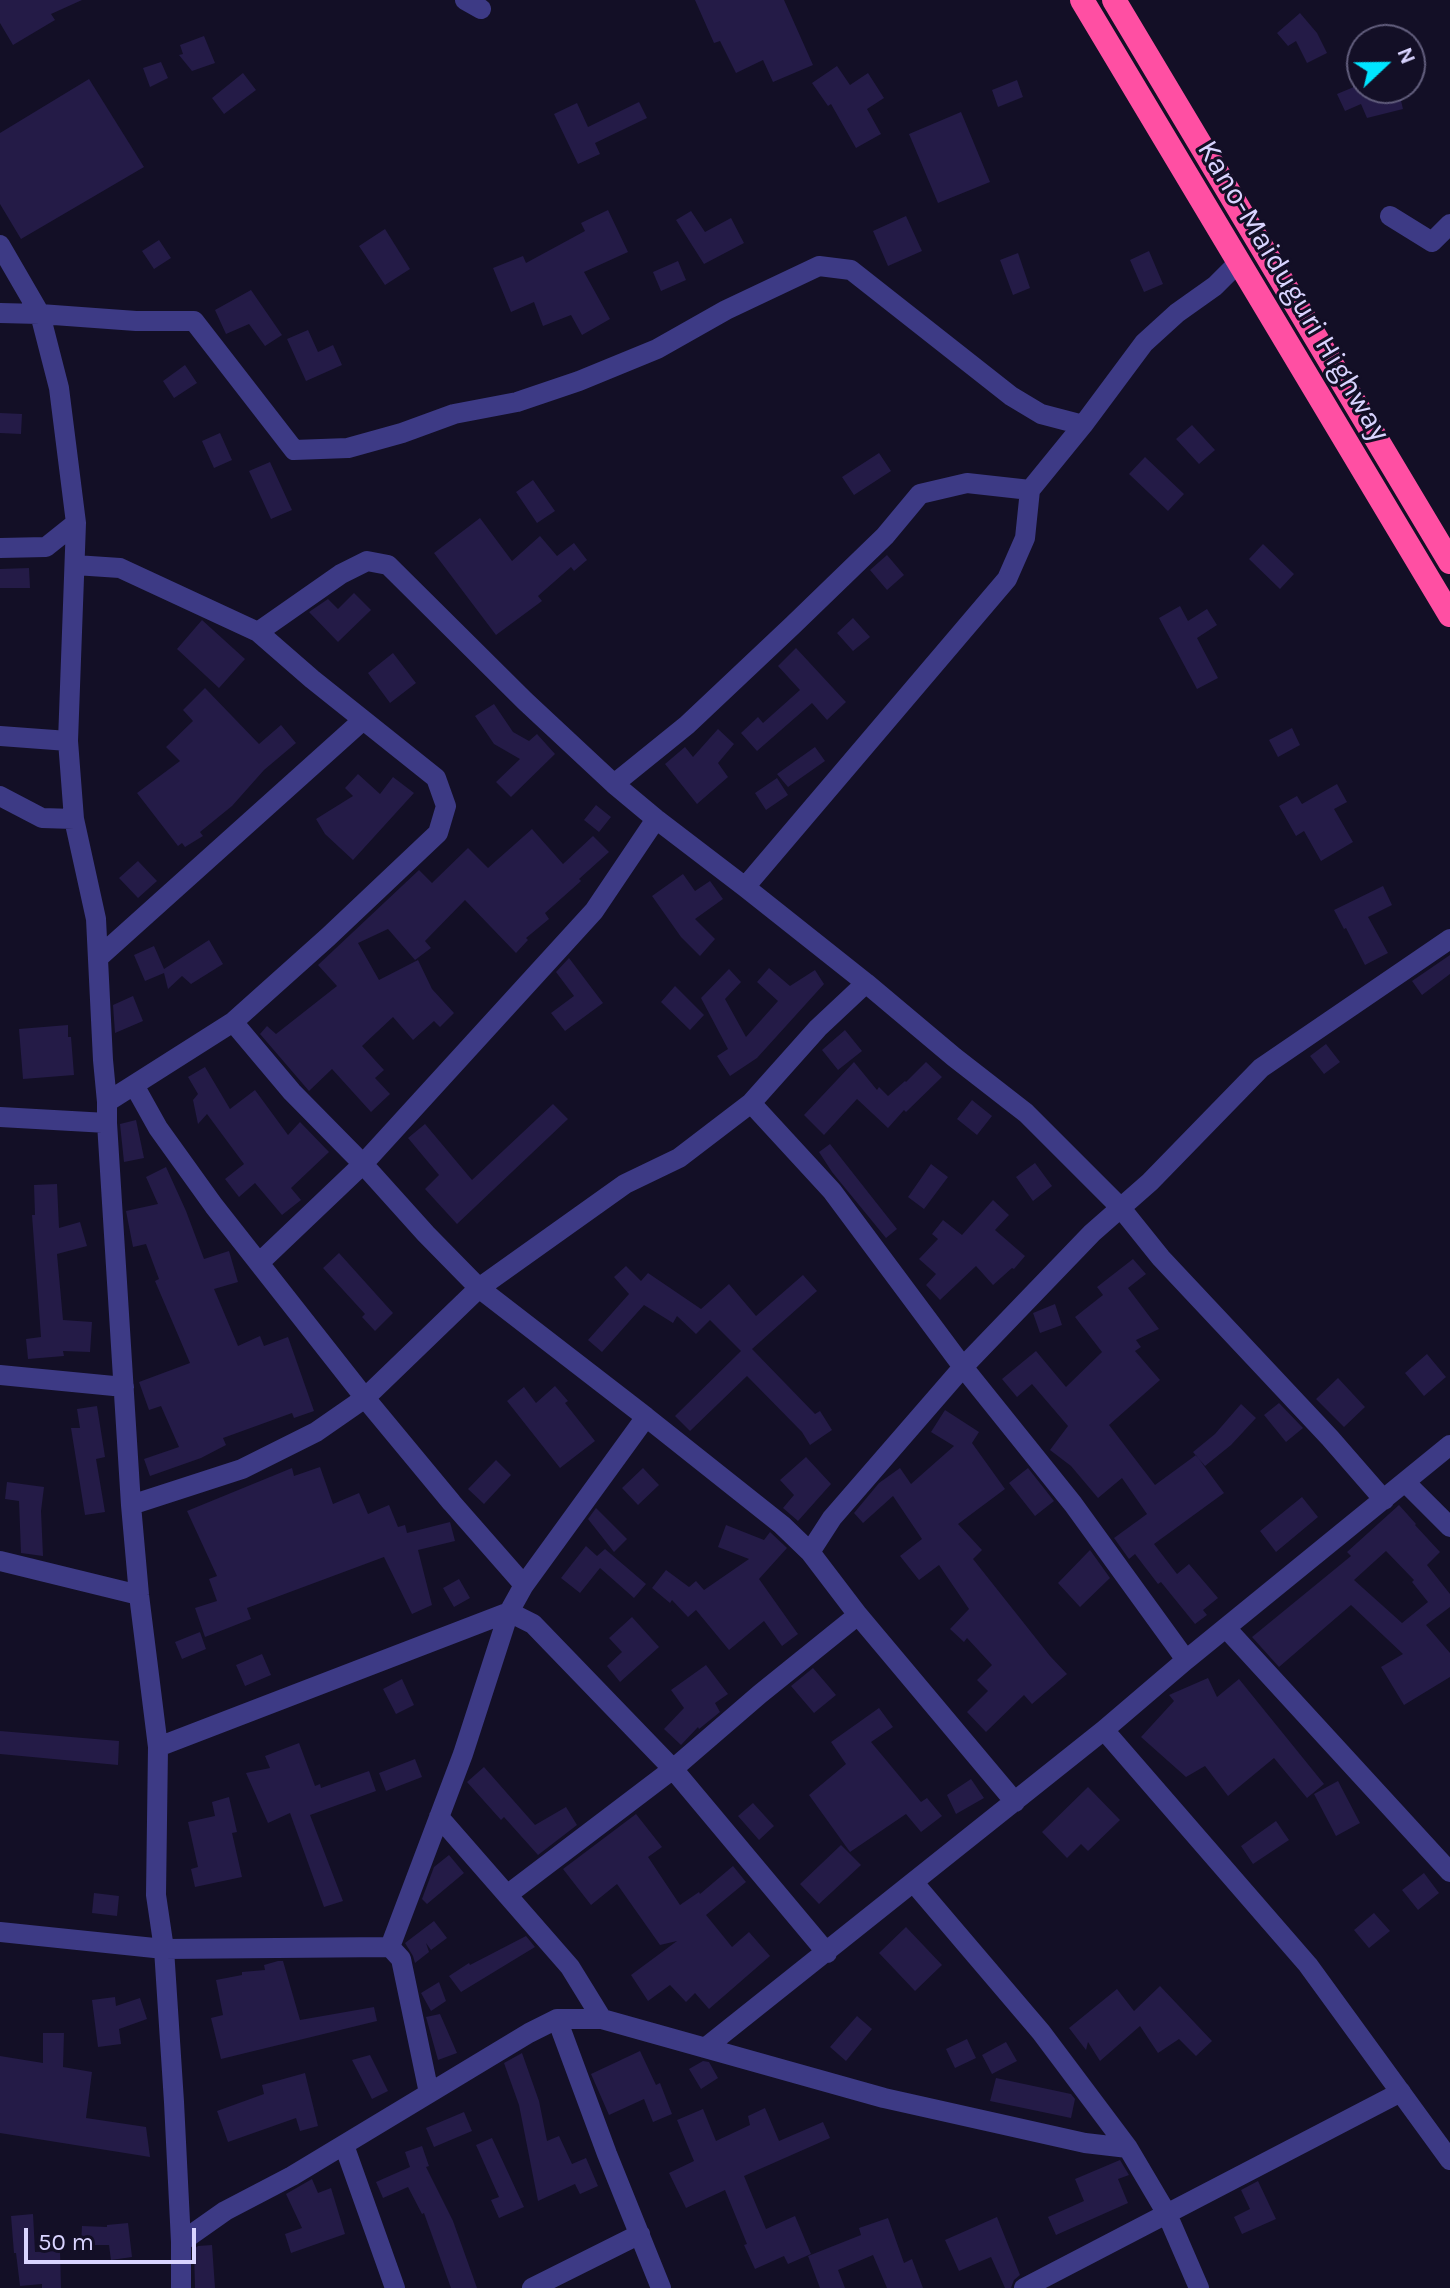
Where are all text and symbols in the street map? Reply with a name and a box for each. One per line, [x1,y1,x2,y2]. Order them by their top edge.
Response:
north arrow [1346,24,1426,104]
text: N [1391,44,1421,68]
street label: Kano-Maiduguri Highway [1189,134,1397,448]
scale bar [28,2212,200,2262]
text: 50 m [38,2228,94,2256]

